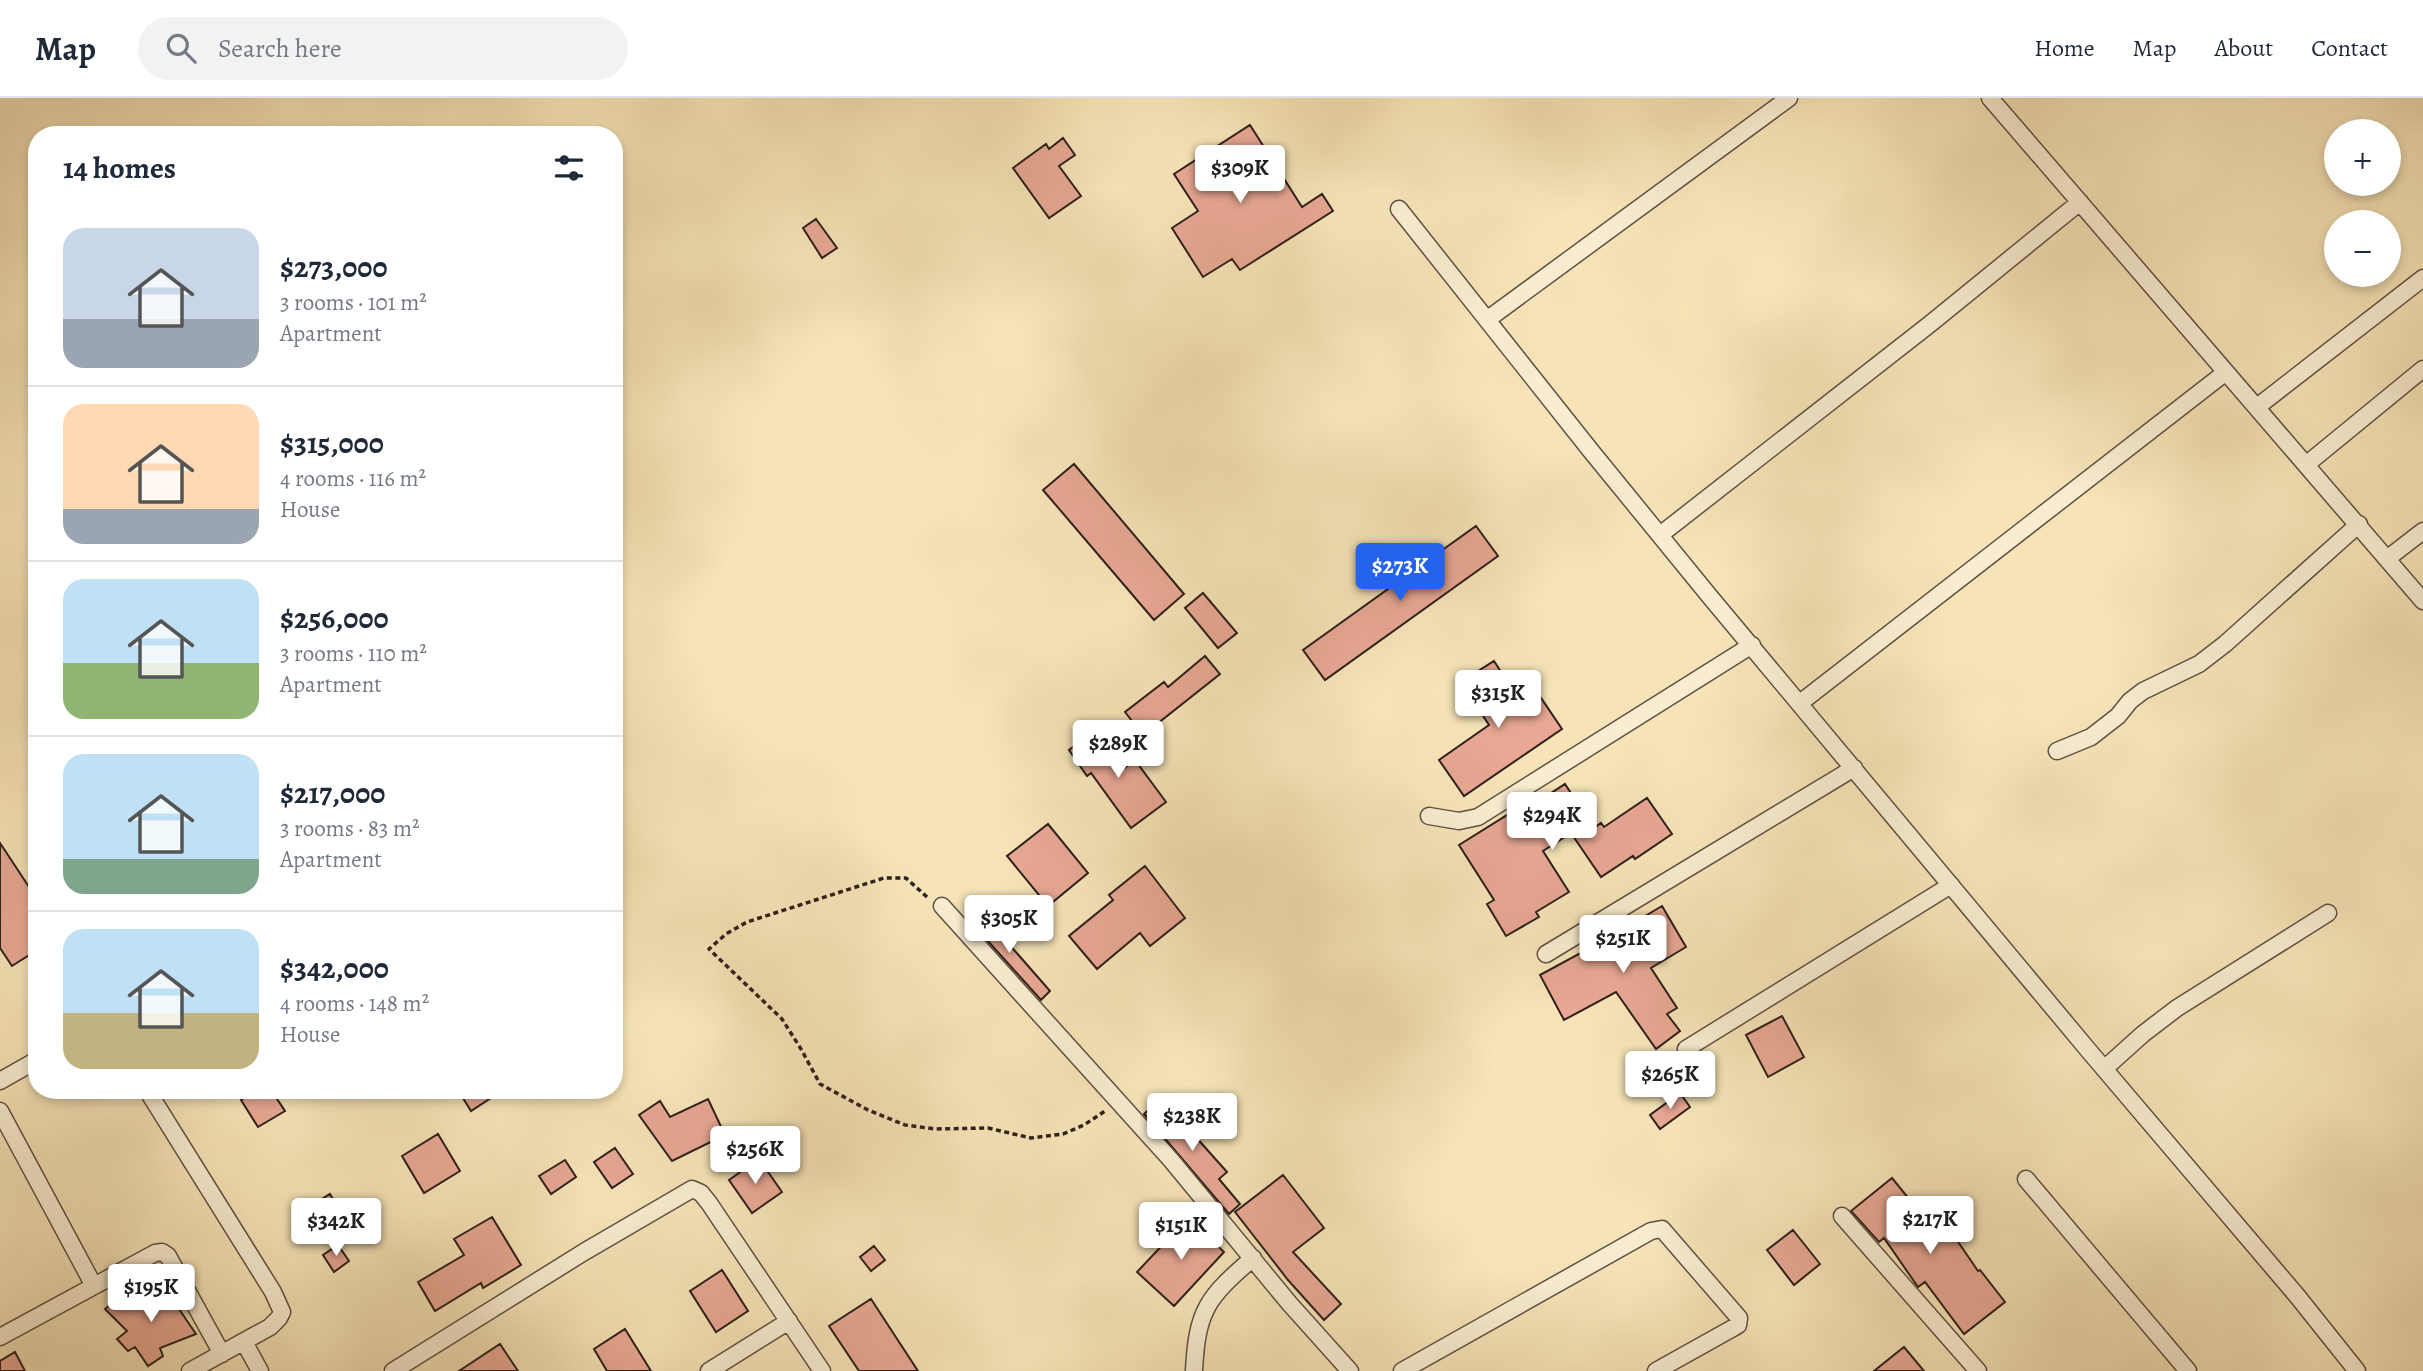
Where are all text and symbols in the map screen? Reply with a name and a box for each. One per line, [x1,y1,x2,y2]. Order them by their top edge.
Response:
search box [138,17,628,80]
text: Map [35,26,96,71]
icon: search [162,29,200,67]
text: Search here [218,31,342,66]
text: Home [2034,32,2095,64]
text: Map [2133,32,2177,64]
text: About [2215,32,2273,64]
text: Contact [2311,32,2388,64]
map controls [2324,119,2401,287]
button: + [2324,119,2401,196]
pin: $309K [1191,146,1289,205]
text: 14 homes [63,148,176,188]
icon: filters [550,149,588,187]
text: $309K [1211,152,1269,183]
button: − [2324,210,2401,287]
text: $273,000 [280,247,388,287]
icon: home [119,256,203,340]
text: 3 rooms · 101 m² [280,287,427,318]
text: Apartment [280,318,382,349]
text: $315,000 [280,423,384,463]
icon: home [119,432,203,516]
text: 4 rooms · 116 m² [280,463,426,494]
text: House [280,494,340,525]
pin: $273K [1351,544,1449,603]
text: $273K [1372,550,1428,581]
text: $256,000 [280,598,389,638]
icon: home [119,607,203,691]
text: 3 rooms · 110 m² [280,638,427,669]
text: Apartment [280,669,382,700]
pin: $315K [1449,670,1547,730]
text: $315K [1471,677,1525,708]
pin: $289K [1069,720,1167,780]
text: $289K [1089,727,1147,758]
text: $217,000 [280,773,385,813]
icon: home [119,782,203,866]
pin: $294K [1503,792,1601,852]
text: $294K [1523,799,1581,830]
text: 3 rooms · 83 m² [280,813,420,844]
text: Apartment [280,844,382,875]
pin: $305K [960,896,1058,955]
text: $305K [980,902,1038,933]
pin: $251K [1574,916,1672,975]
text: $251K [1596,922,1651,953]
text: $342,000 [280,948,389,988]
icon: home [119,957,203,1041]
text: 4 rooms · 148 m² [280,988,429,1019]
text: House [280,1019,340,1050]
pin: $265K [1621,1052,1719,1111]
text: $265K [1641,1058,1699,1089]
pin: $238K [1143,1094,1241,1153]
text: $238K [1163,1100,1221,1131]
pin: $256K [706,1126,804,1186]
text: $256K [726,1133,784,1164]
pin: $217K [1881,1196,1979,1256]
pin: $342K [287,1198,385,1258]
pin: $151K [1132,1202,1230,1262]
text: $217K [1903,1203,1958,1234]
text: $342K [307,1205,365,1236]
text: $151K [1155,1209,1207,1240]
pin: $195K [102,1264,200,1324]
text: $195K [124,1271,178,1302]

